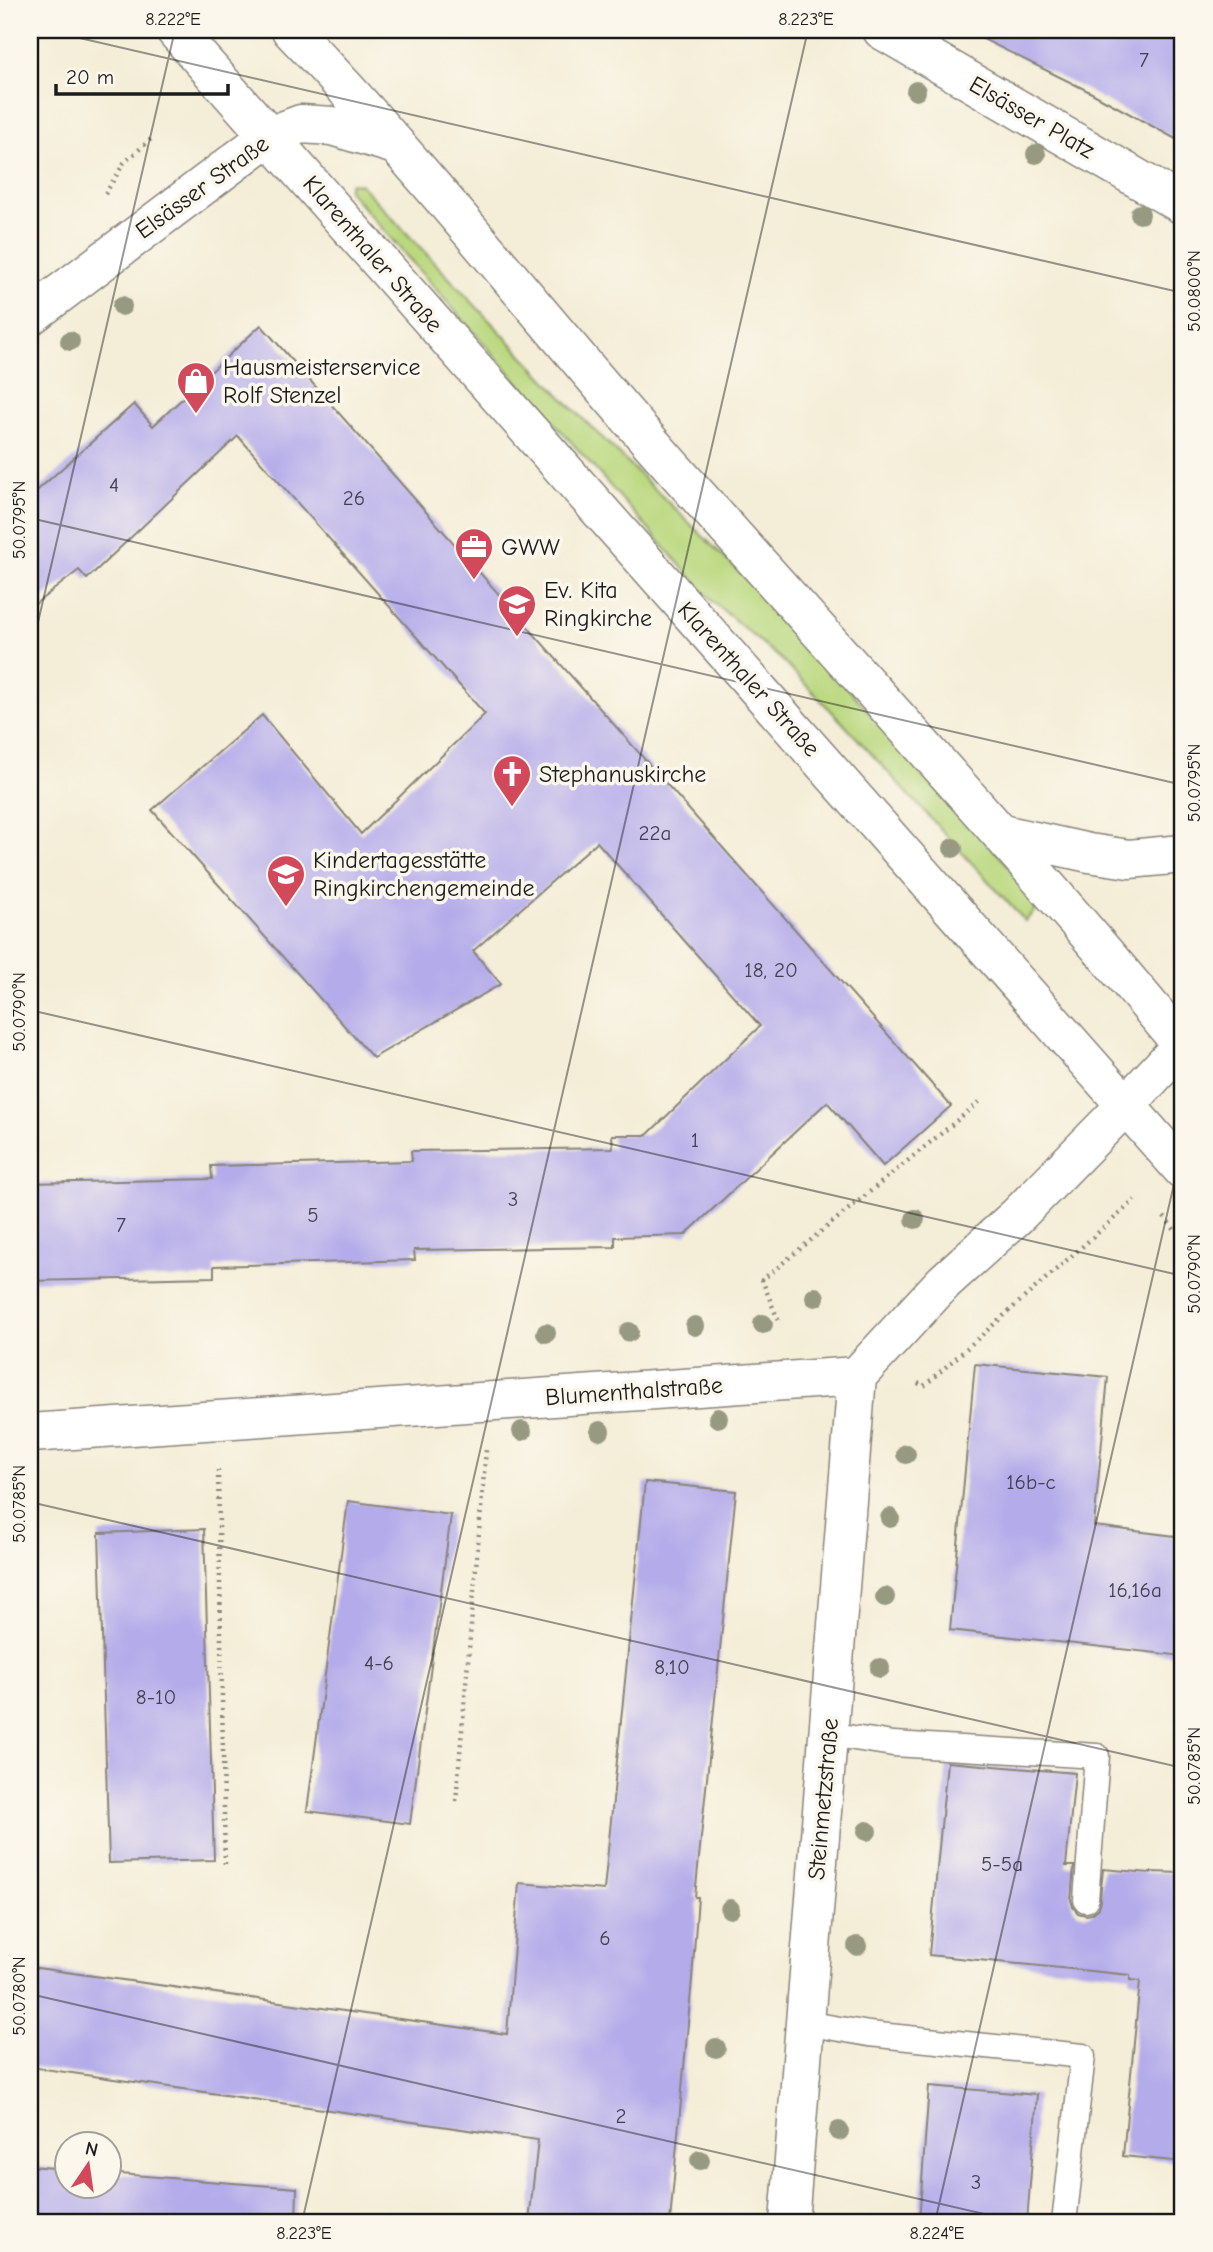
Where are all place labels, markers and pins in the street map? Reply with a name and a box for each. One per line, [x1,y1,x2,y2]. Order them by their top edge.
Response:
place label: Hausmeisterservice Rolf Stenzel [223,353,421,409]
shop icon: Hausmeisterservice Rolf Stenzel [175,360,217,415]
office icon: GWW [453,526,495,581]
place label: GWW [501,533,560,561]
place label: Ev. Kita Ringkirche [544,576,652,632]
school or university icon: Ev. Kita Ringkirche [496,583,538,638]
church icon: Stephanuskirche [491,753,533,808]
place label: Stephanuskirche [539,760,706,788]
place label: Kindertagesstätte Ringkirchengemeinde [313,846,534,902]
school or university icon: Kindertagesstätte Ringkirchengemeinde [265,853,307,908]

